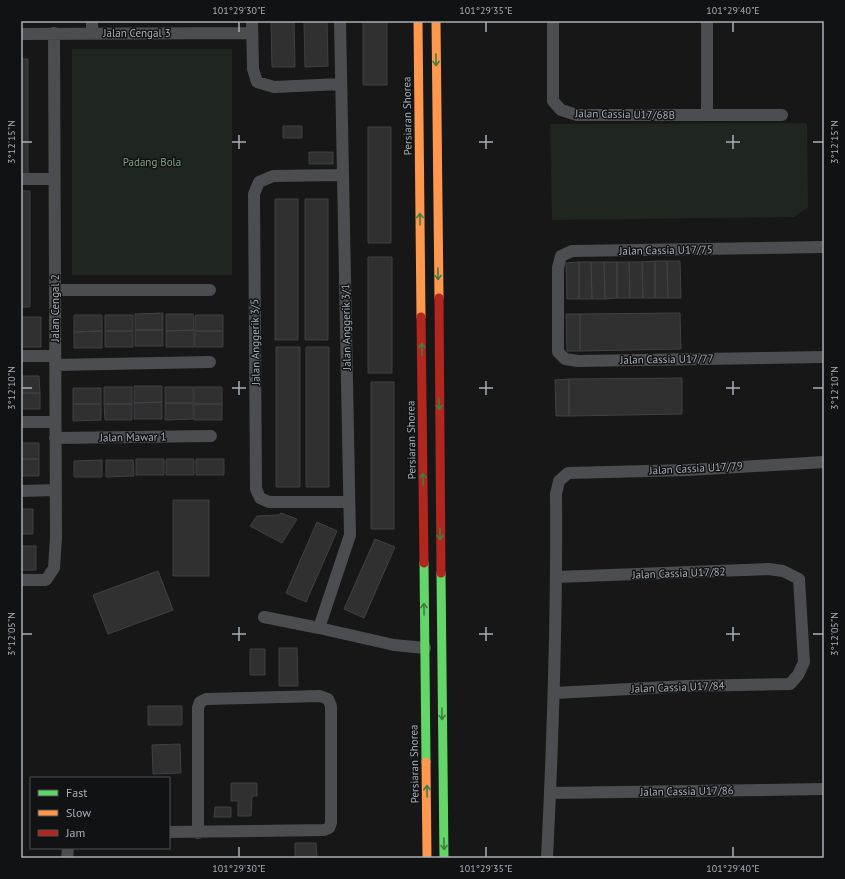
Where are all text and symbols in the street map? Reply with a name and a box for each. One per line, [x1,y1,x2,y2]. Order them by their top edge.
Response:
text: 101°29'30"E [212,4,266,17]
text: 101°29'35"E [459,4,513,17]
text: 101°29'40"E [706,4,760,17]
street label: Jalan Cengal 3 [102,26,171,40]
one-way arrow [432,53,440,66]
street label: Persiaran Shorea [399,76,415,156]
street label: Jalan Cassia U17/68B [574,106,675,122]
text: 3°12'15"N [5,120,18,164]
text: 3°12'15"N [828,120,841,164]
park label: Padang Bola [123,155,181,169]
one-way arrow [416,213,424,226]
street label: Jalan Cassia U17/75 [618,242,713,258]
one-way arrow [434,267,442,280]
street label: Jalan Cengal 2 [48,274,62,343]
street label: Jalan Anggerik 3/1 [338,284,354,371]
street label: Jalan Anggerik 3/5 [247,299,263,386]
one-way arrow [418,343,426,356]
street label: Jalan Cassia U17/77 [619,351,714,367]
text: 3°12'10"N [5,366,18,410]
text: 3°12'10"N [828,366,841,410]
one-way arrow [435,397,443,410]
street label: Persiaran Shorea [403,400,419,480]
street label: Jalan Mawar 1 [99,429,166,445]
street label: Jalan Cassia U17/79 [648,459,743,477]
one-way arrow [419,473,427,486]
one-way arrow [436,527,444,540]
street label: Jalan Cassia U17/82 [631,564,726,582]
one-way arrow [420,603,428,616]
text: 3°12'05"N [5,612,18,656]
text: 3°12'05"N [828,612,841,656]
street label: Jalan Cassia U17/84 [630,678,725,696]
one-way arrow [439,707,446,720]
street label: Persiaran Shorea [406,724,422,804]
legend [30,777,170,849]
street label: Jalan Cassia U17/86 [639,783,734,799]
text: Fast [66,785,87,800]
one-way arrow [423,785,431,798]
text: Slow [66,805,91,820]
text: Jam [65,825,85,840]
one-way arrow [440,837,448,850]
text: 101°29'30"E [212,862,266,875]
text: 101°29'35"E [459,862,513,875]
text: 101°29'40"E [706,862,760,875]

